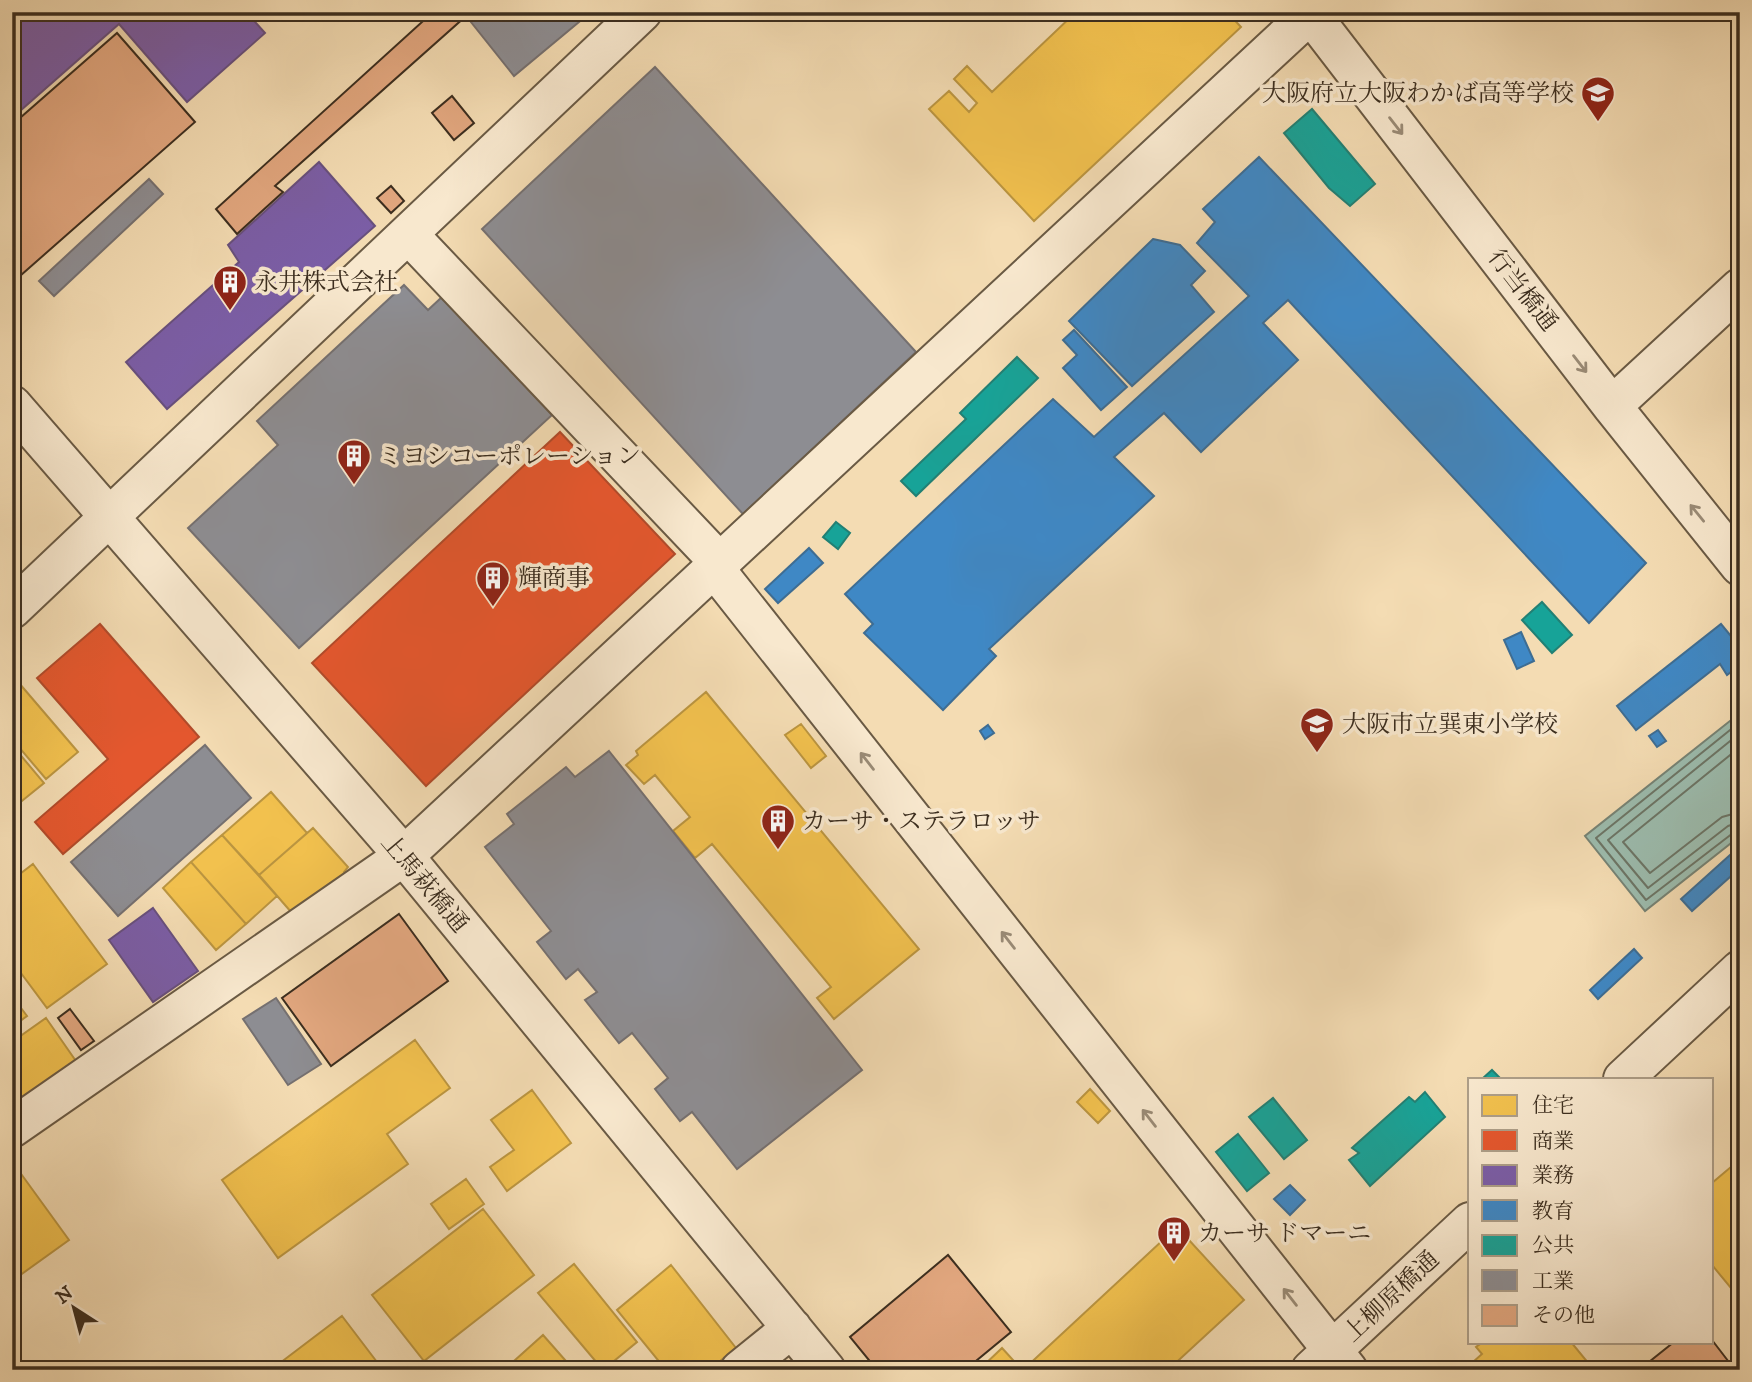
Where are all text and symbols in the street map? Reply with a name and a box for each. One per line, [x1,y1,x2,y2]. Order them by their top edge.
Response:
school or university icon: 大阪府立大阪わかば高等学校 [1579,74,1617,123]
place label: 大阪府立大阪わかば高等学校 [1262,79,1574,109]
one-way arrow [1389,116,1404,134]
street label: 行当橋通 [1481,244,1564,338]
building icon: 永井株式会社 [211,263,249,312]
place label: 永井株式会社 [254,268,398,298]
one-way arrow [1573,354,1588,373]
building icon: ミヨシコーポレーション [335,437,373,486]
place label: ミヨシコーポレーション [378,442,641,472]
one-way arrow [1689,504,1705,522]
building icon: 輝商事 [474,559,512,608]
place label: 輝商事 [518,564,590,594]
school or university icon: 大阪市立巽東小学校 [1298,705,1336,754]
place label: 大阪市立巽東小学校 [1342,710,1558,740]
one-way arrow [859,753,874,771]
building icon: カーサ・ステラロッサ [759,802,797,851]
place label: カーサ・ステラロッサ [802,807,1041,837]
street label: 上馬萩橋通 [374,828,474,939]
one-way arrow [1000,931,1015,949]
legend [1468,1078,1714,1344]
text: 住宅 [1532,1093,1574,1119]
one-way arrow [1141,1110,1156,1128]
text: 商業 [1532,1129,1574,1155]
text: 業務 [1532,1163,1574,1189]
text: 教育 [1532,1199,1574,1225]
building icon: カーサ ドマーニ [1155,1214,1193,1263]
place label: カーサ ドマーニ [1198,1219,1371,1249]
text: 公共 [1532,1233,1574,1259]
street label: 上柳原橋通 [1338,1245,1446,1349]
text: 工業 [1532,1269,1574,1295]
north arrow [38,1274,108,1344]
text: N [52,1281,78,1309]
one-way arrow [1282,1288,1297,1307]
text: その他 [1532,1303,1595,1329]

